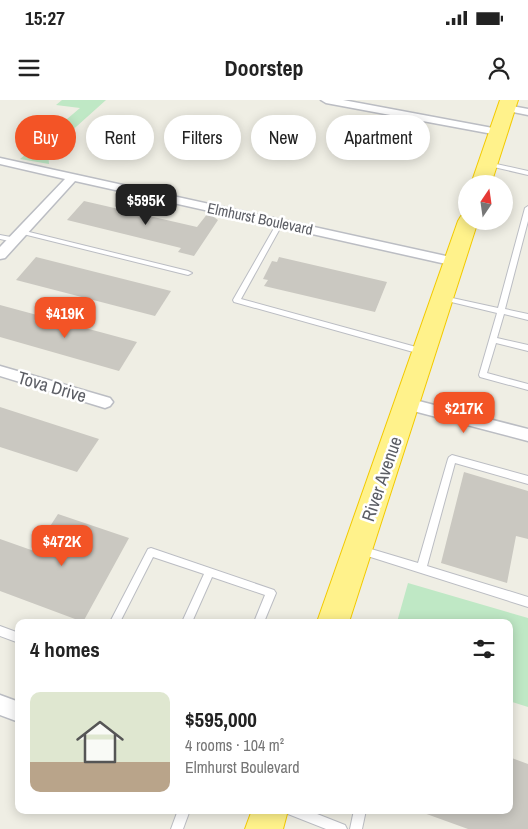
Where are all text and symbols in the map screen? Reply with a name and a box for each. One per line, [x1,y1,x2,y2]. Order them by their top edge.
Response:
text: 15:27 [25,5,65,31]
text: Doorstep [224,53,304,83]
icon: menu [15,54,43,82]
icon: person [485,54,513,82]
chip: Buy [15,115,76,160]
chip: Rent [86,115,154,160]
chip: Filters [164,115,241,160]
chip: New [251,115,316,160]
chip: Apartment [326,115,430,160]
north arrow [458,175,512,230]
map controls [458,175,513,230]
pin: $595K [111,184,181,226]
text: $595K [127,189,165,211]
street label: Elmhurst Boulevard [205,197,315,240]
pin: $419K [30,296,100,339]
text: $419K [46,302,84,324]
street label: Tova Drive [15,365,89,408]
pin: $217K [429,392,499,434]
text: $217K [445,397,483,419]
street label: River Avenue [355,433,408,525]
pin: $472K [27,524,97,567]
text: $472K [43,530,81,552]
text: 4 homes [30,635,100,664]
icon: filters [470,635,498,663]
text: $595,000 [185,705,257,734]
icon: home [70,712,130,772]
text: 4 rooms · 104 m² [185,734,284,756]
text: Elmhurst Boulevard [185,756,299,778]

